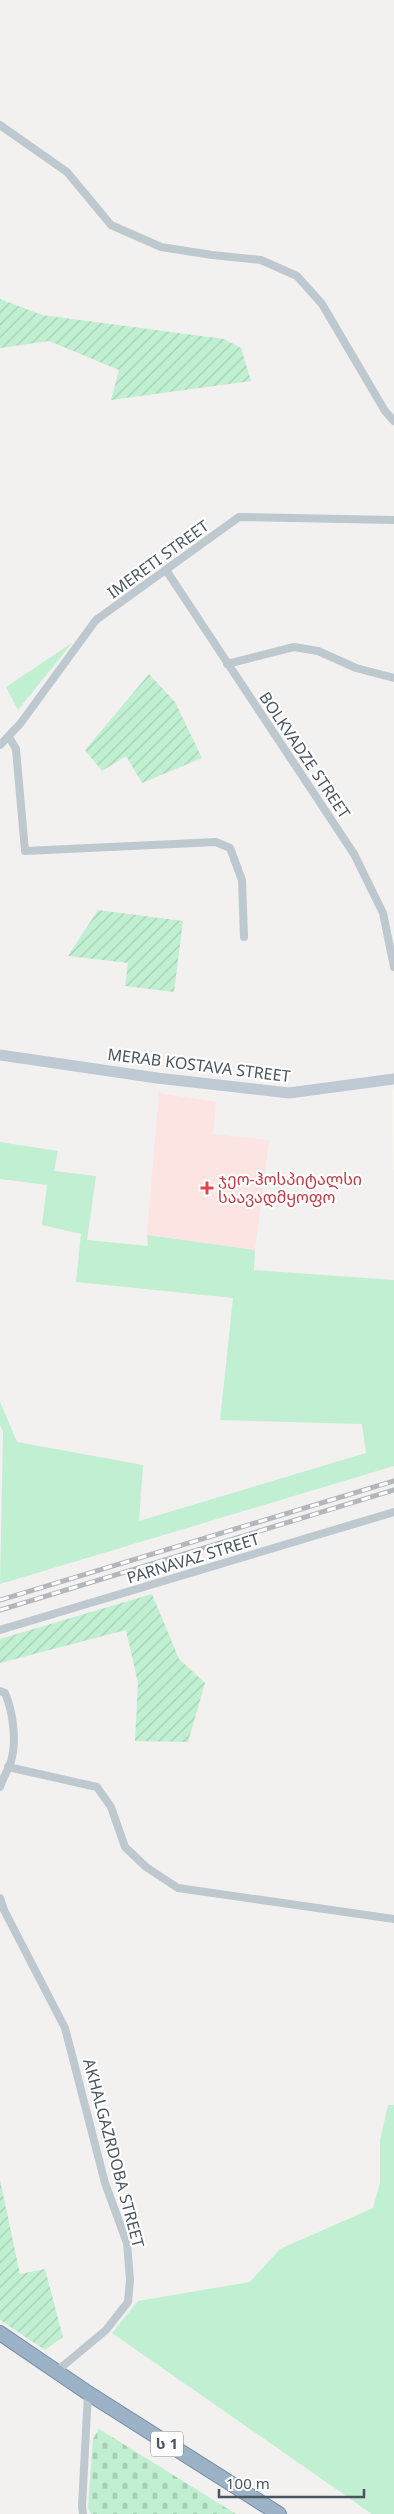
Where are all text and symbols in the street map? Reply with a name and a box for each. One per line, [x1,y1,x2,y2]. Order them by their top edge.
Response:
street label: IMERETI STREET [103,515,213,603]
street label: BOLKVADZE STREET [254,687,356,823]
street label: MERAB KOSTAVA STREET [106,1043,292,1087]
place label: ჯეო-ჰოსპიტალსი საავადმყოფო [218,1168,362,1208]
marker: ჯეო-ჰოსპიტალსი საავადმყოფო [200,1181,214,1195]
street label: PARNAVAZ STREET [124,1527,262,1589]
street label: AKHALGAZRDOBA STREET [78,2056,150,2250]
road number: ს 1 [151,2432,183,2456]
scale bar [219,2466,364,2498]
text: 100 m [226,2473,270,2493]

